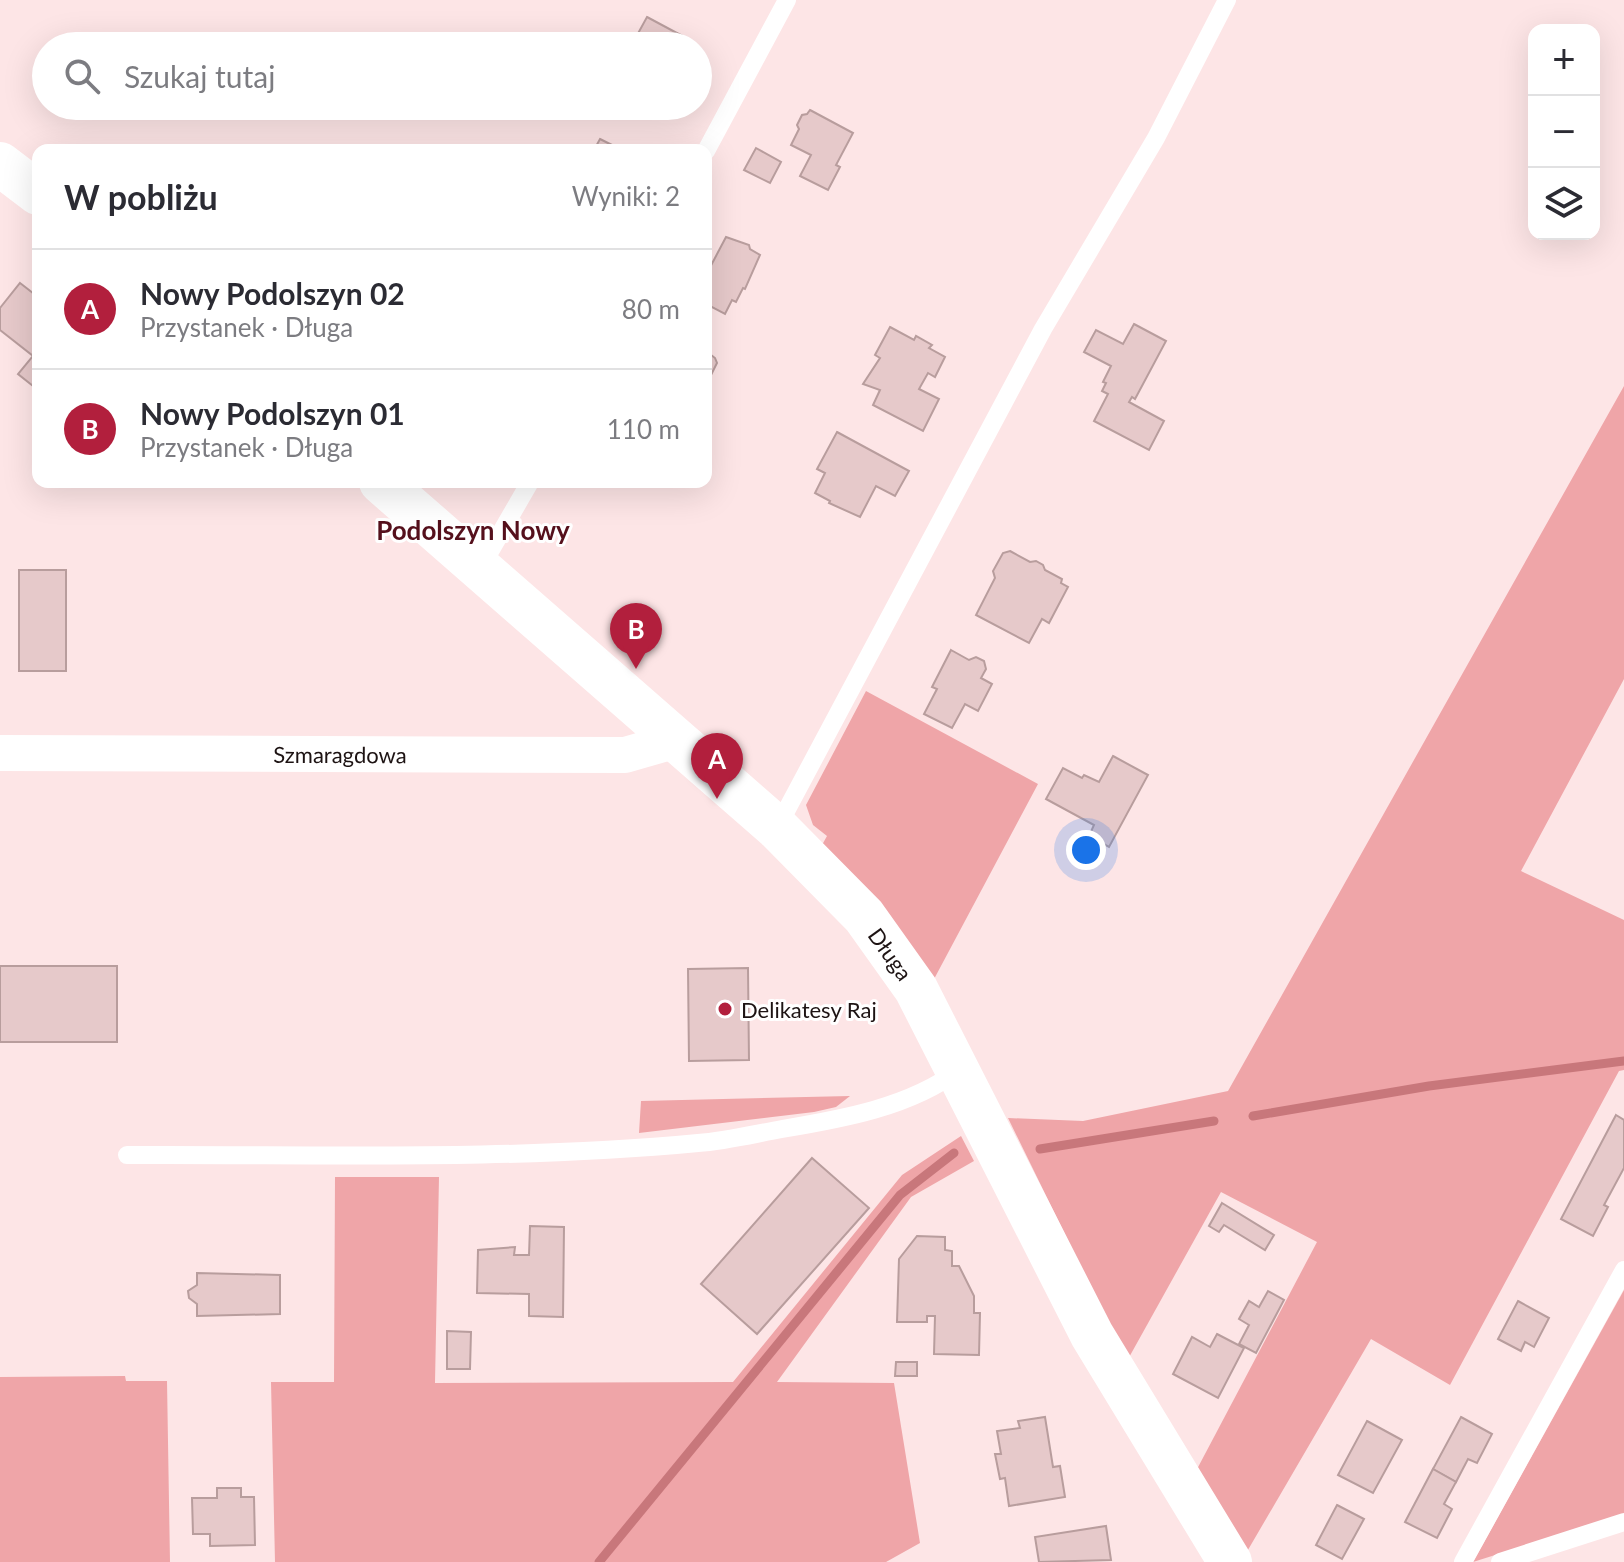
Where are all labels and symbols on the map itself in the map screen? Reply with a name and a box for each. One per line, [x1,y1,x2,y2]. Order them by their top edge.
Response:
district label: Podolszyn Nowy [376,514,570,546]
pin: B [610,603,662,669]
pin: A [691,733,743,799]
street label: Szmaragdowa [273,740,407,768]
your location [1066,830,1106,870]
street label: Długa [863,922,919,985]
place label: Delikatesy Raj [741,996,877,1023]
marker: Delikatesy Raj [716,1000,734,1018]

